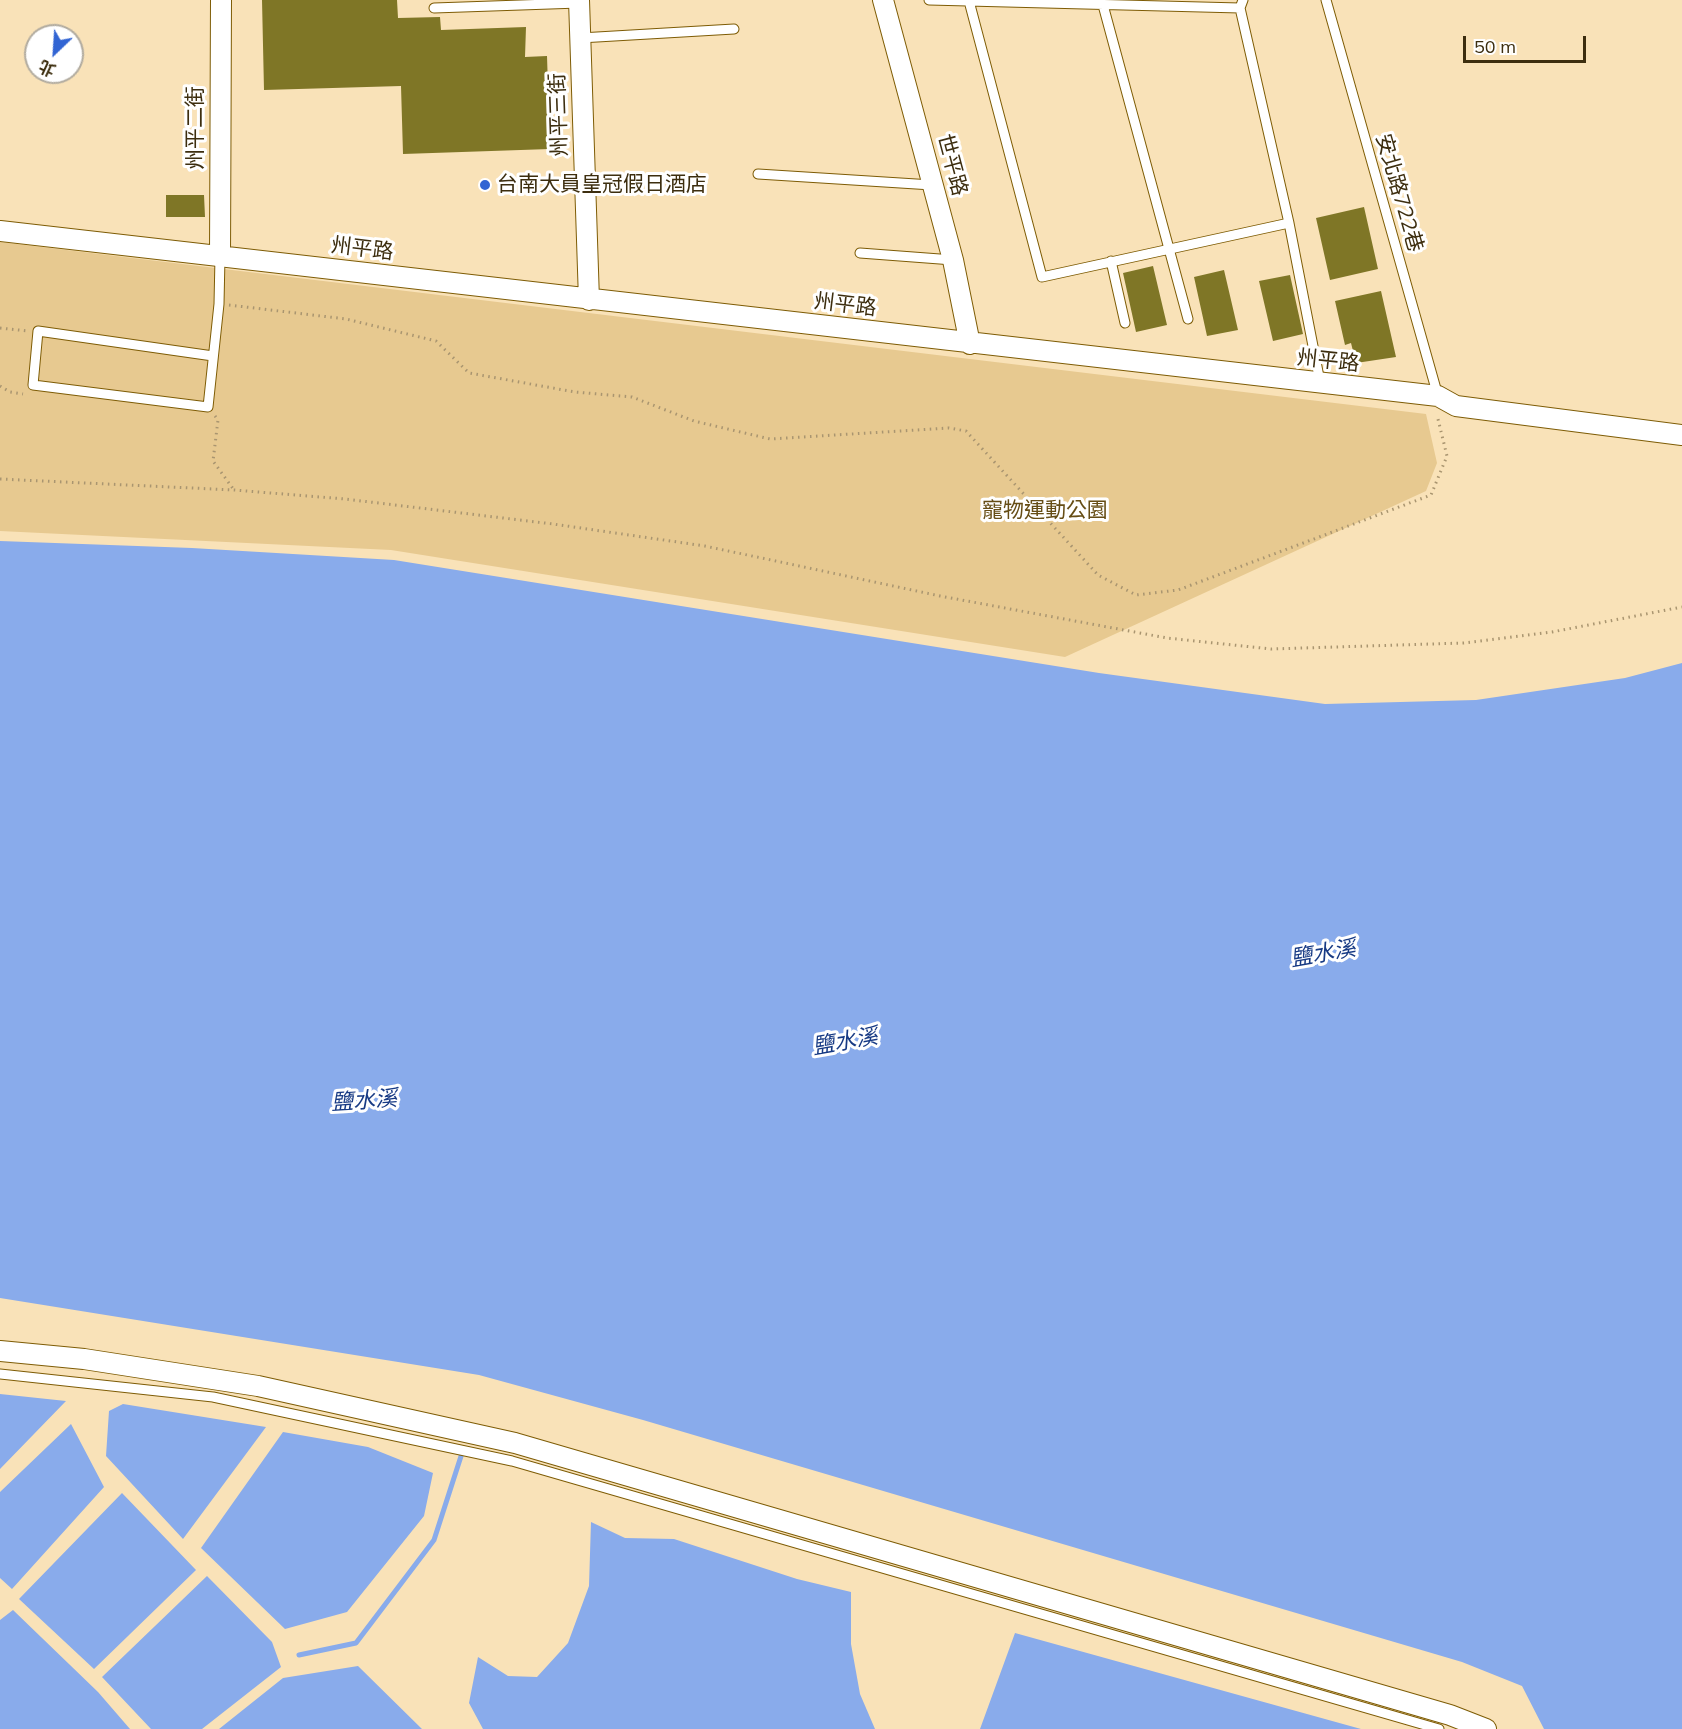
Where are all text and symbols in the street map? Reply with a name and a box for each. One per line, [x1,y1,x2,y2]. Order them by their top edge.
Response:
north arrow [24,24,84,84]
scale bar [1466,24,1589,62]
text: 50 m [1474,35,1516,58]
text: 北 [36,56,59,81]
street label: 州平三街 [545,73,573,157]
street label: 州平二街 [183,86,209,170]
street label: 世平路 [932,131,972,199]
street label: 安北路722巷 [1370,131,1428,255]
place label: 台南大員皇冠假日酒店 [497,172,707,198]
marker: 台南大員皇冠假日酒店 [478,178,492,192]
street label: 州平路 [329,233,395,265]
street label: 州平路 [812,289,878,321]
street label: 州平路 [1295,345,1361,377]
park label: 寵物運動公園 [982,498,1108,524]
water label: 鹽水溪 [1288,935,1358,973]
water label: 鹽水溪 [810,1023,880,1061]
water label: 鹽水溪 [330,1086,398,1116]

